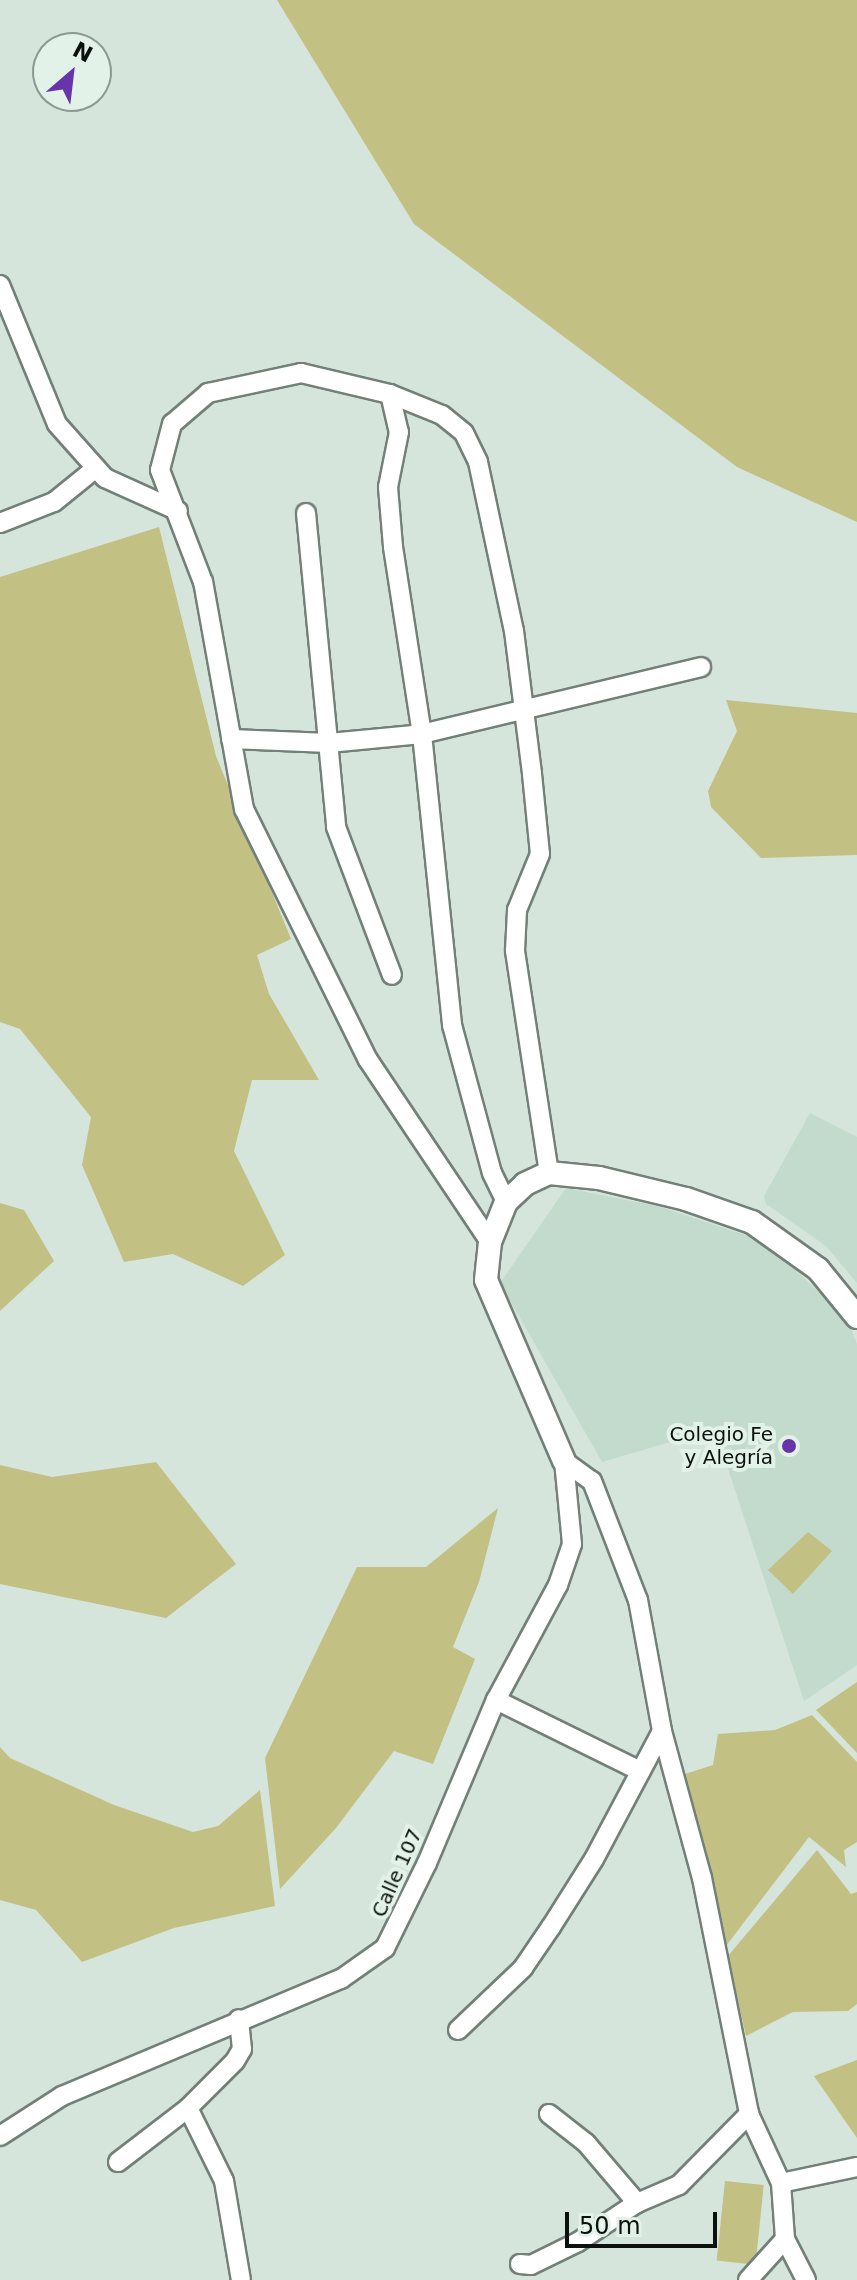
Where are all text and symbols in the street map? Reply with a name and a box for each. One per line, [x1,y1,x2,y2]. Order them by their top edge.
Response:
north arrow [32,32,112,112]
text: N [69,37,97,67]
place label: Colegio Fe y Alegría [669,1422,773,1469]
marker: Colegio Fe y Alegría [780,1437,798,1455]
street label: Calle 107 [367,1825,427,1921]
scale bar [569,2196,721,2246]
text: 50 m [579,2212,641,2240]

